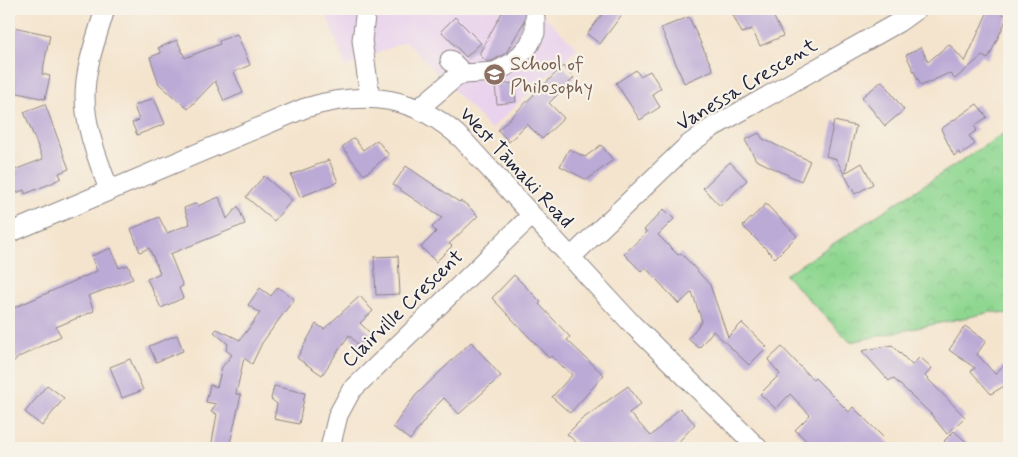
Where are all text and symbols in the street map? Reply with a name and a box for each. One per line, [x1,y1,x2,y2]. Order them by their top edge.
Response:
street label: Vanessa Crescent [671,32,823,138]
place label: School of Philosophy [510,51,593,101]
school or university icon: School of Philosophy [482,63,506,87]
street label: West Tāmaki Road [453,102,579,234]
street label: Clairville Crescent [336,244,470,374]

